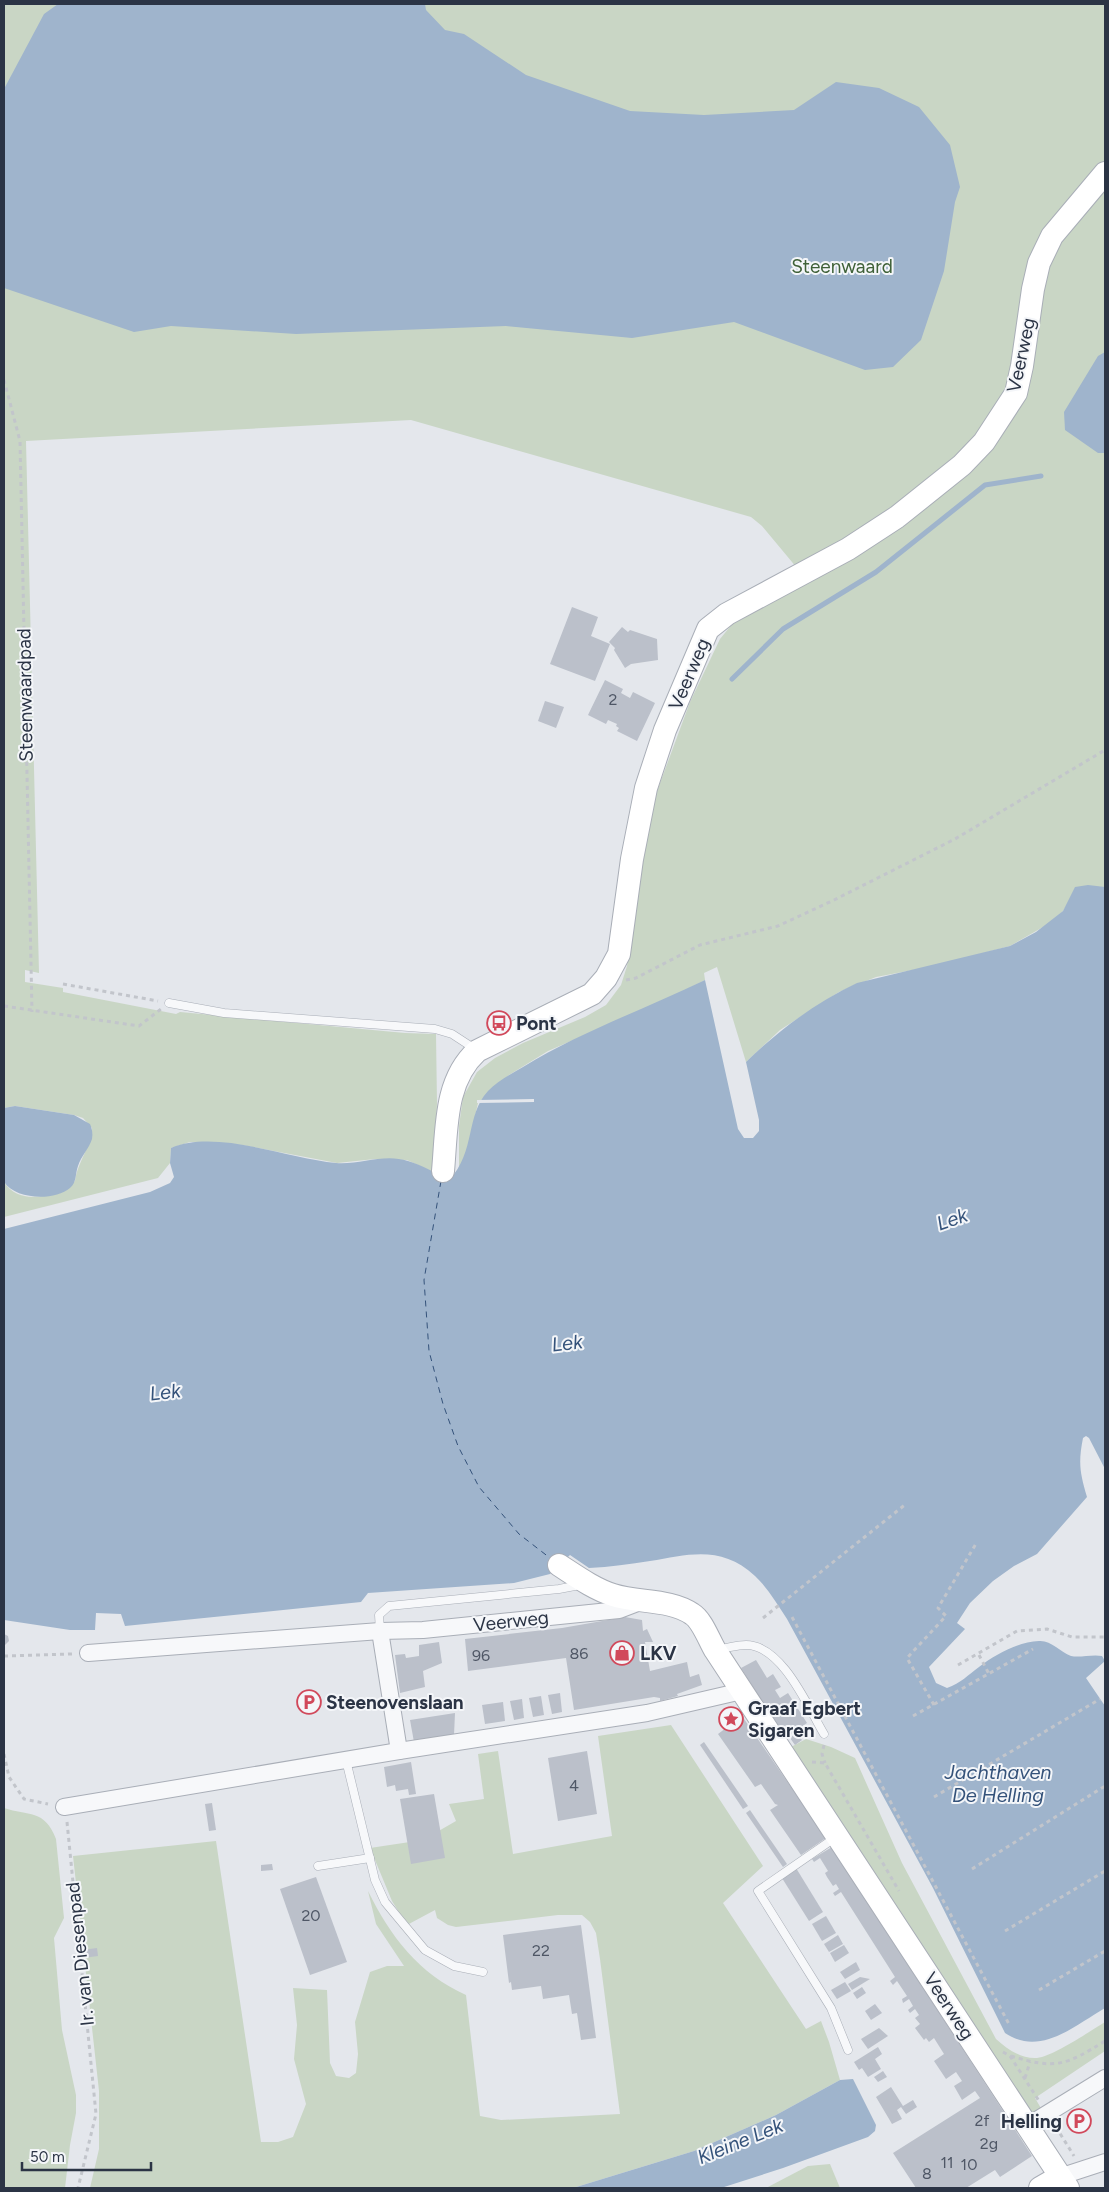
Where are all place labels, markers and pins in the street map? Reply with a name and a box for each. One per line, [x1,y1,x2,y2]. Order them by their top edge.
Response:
bus stop icon: Pont [486,1010,512,1036]
place label: Pont [516,1012,557,1035]
shop icon: LKV [609,1640,635,1666]
place label: LKV [640,1642,677,1665]
parking icon: Steenovenslaan [296,1689,322,1715]
place label: Steenovenslaan [326,1691,464,1714]
place label: Graaf Egbert Sigaren [748,1697,861,1742]
place icon: Graaf Egbert Sigaren [718,1706,744,1732]
parking icon: Helling [1066,2108,1092,2134]
place label: Helling [1001,2110,1062,2133]

